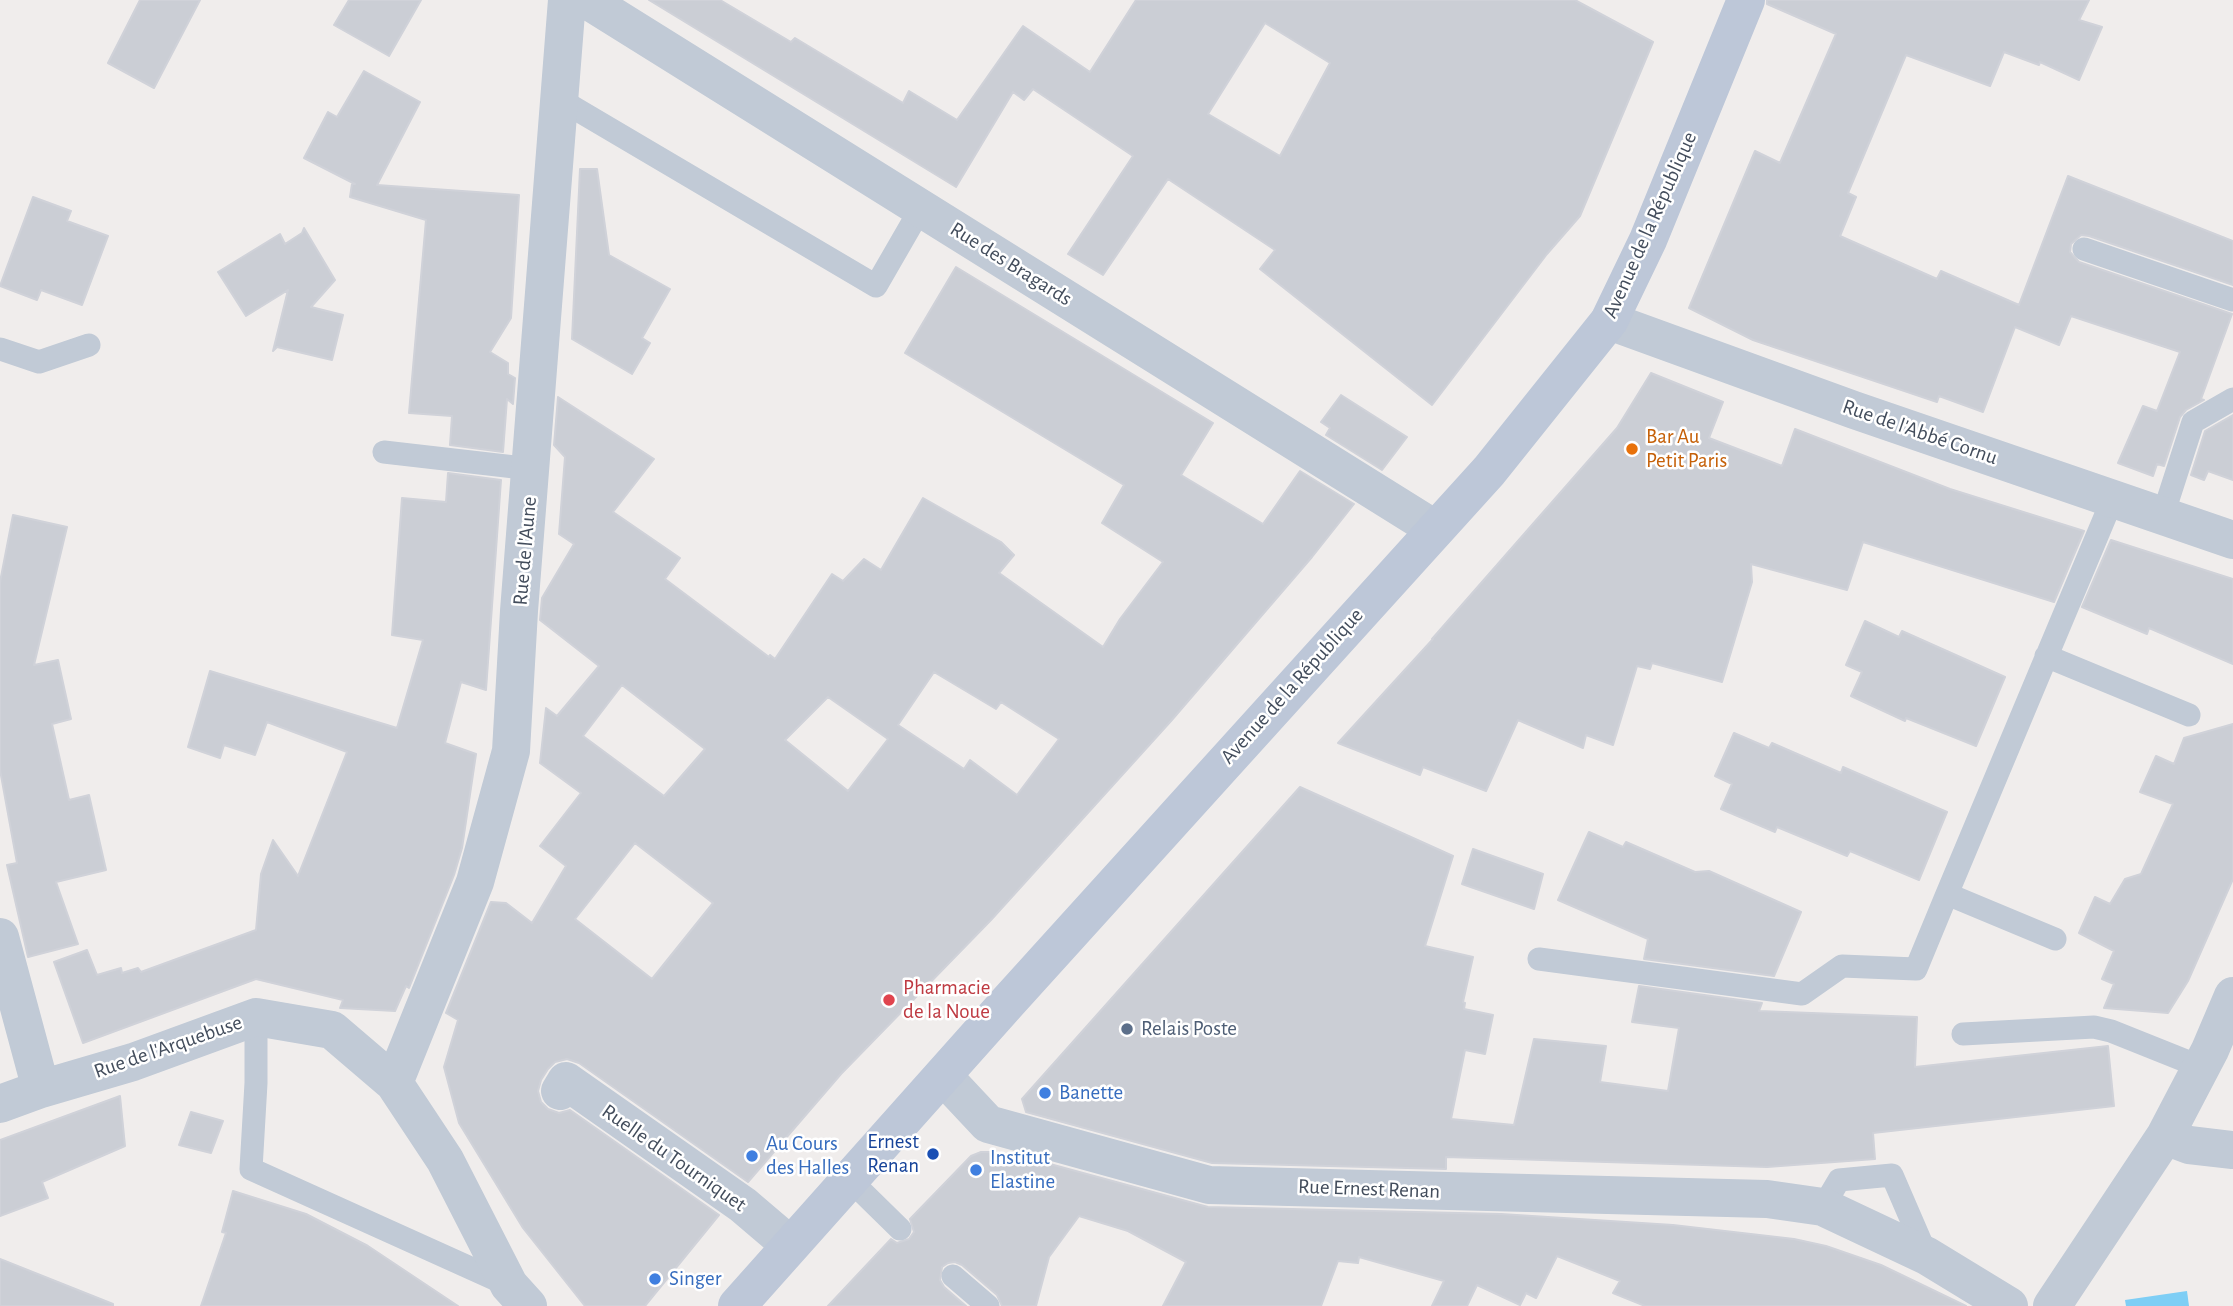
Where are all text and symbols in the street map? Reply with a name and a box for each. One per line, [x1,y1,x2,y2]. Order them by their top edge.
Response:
street label: Avenue de la République [1598,128,1702,322]
street label: Rue des Bragards [945,216,1077,312]
street label: Rue de l'Abbé Cornu [1839,394,2001,470]
place label: Bar Au Petit Paris [1646,424,1727,474]
marker: Bar Au Petit Paris [1624,441,1640,457]
street label: Rue de l'Aune [508,495,542,607]
street label: Avenue de la République [1215,603,1369,769]
place label: Pharmacie de la Noue [903,975,990,1025]
marker: Pharmacie de la Noue [881,992,897,1008]
street label: Rue de l'Arquebuse [91,1010,245,1084]
place label: Relais Poste [1141,1016,1237,1042]
marker: Relais Poste [1119,1021,1135,1037]
place label: Banette [1059,1080,1123,1106]
marker: Banette [1037,1085,1053,1101]
street label: Ruelle du Tourniquet [597,1099,751,1217]
place label: Ernest Renan [867,1129,919,1179]
place label: Au Cours des Halles [766,1131,849,1181]
place label: Institut Elastine [990,1145,1055,1195]
marker: Ernest Renan [925,1146,941,1162]
marker: Au Cours des Halles [744,1148,760,1164]
marker: Institut Elastine [968,1162,984,1178]
street label: Rue Ernest Renan [1298,1174,1440,1204]
place label: Singer [669,1266,722,1292]
marker: Singer [647,1271,663,1287]

